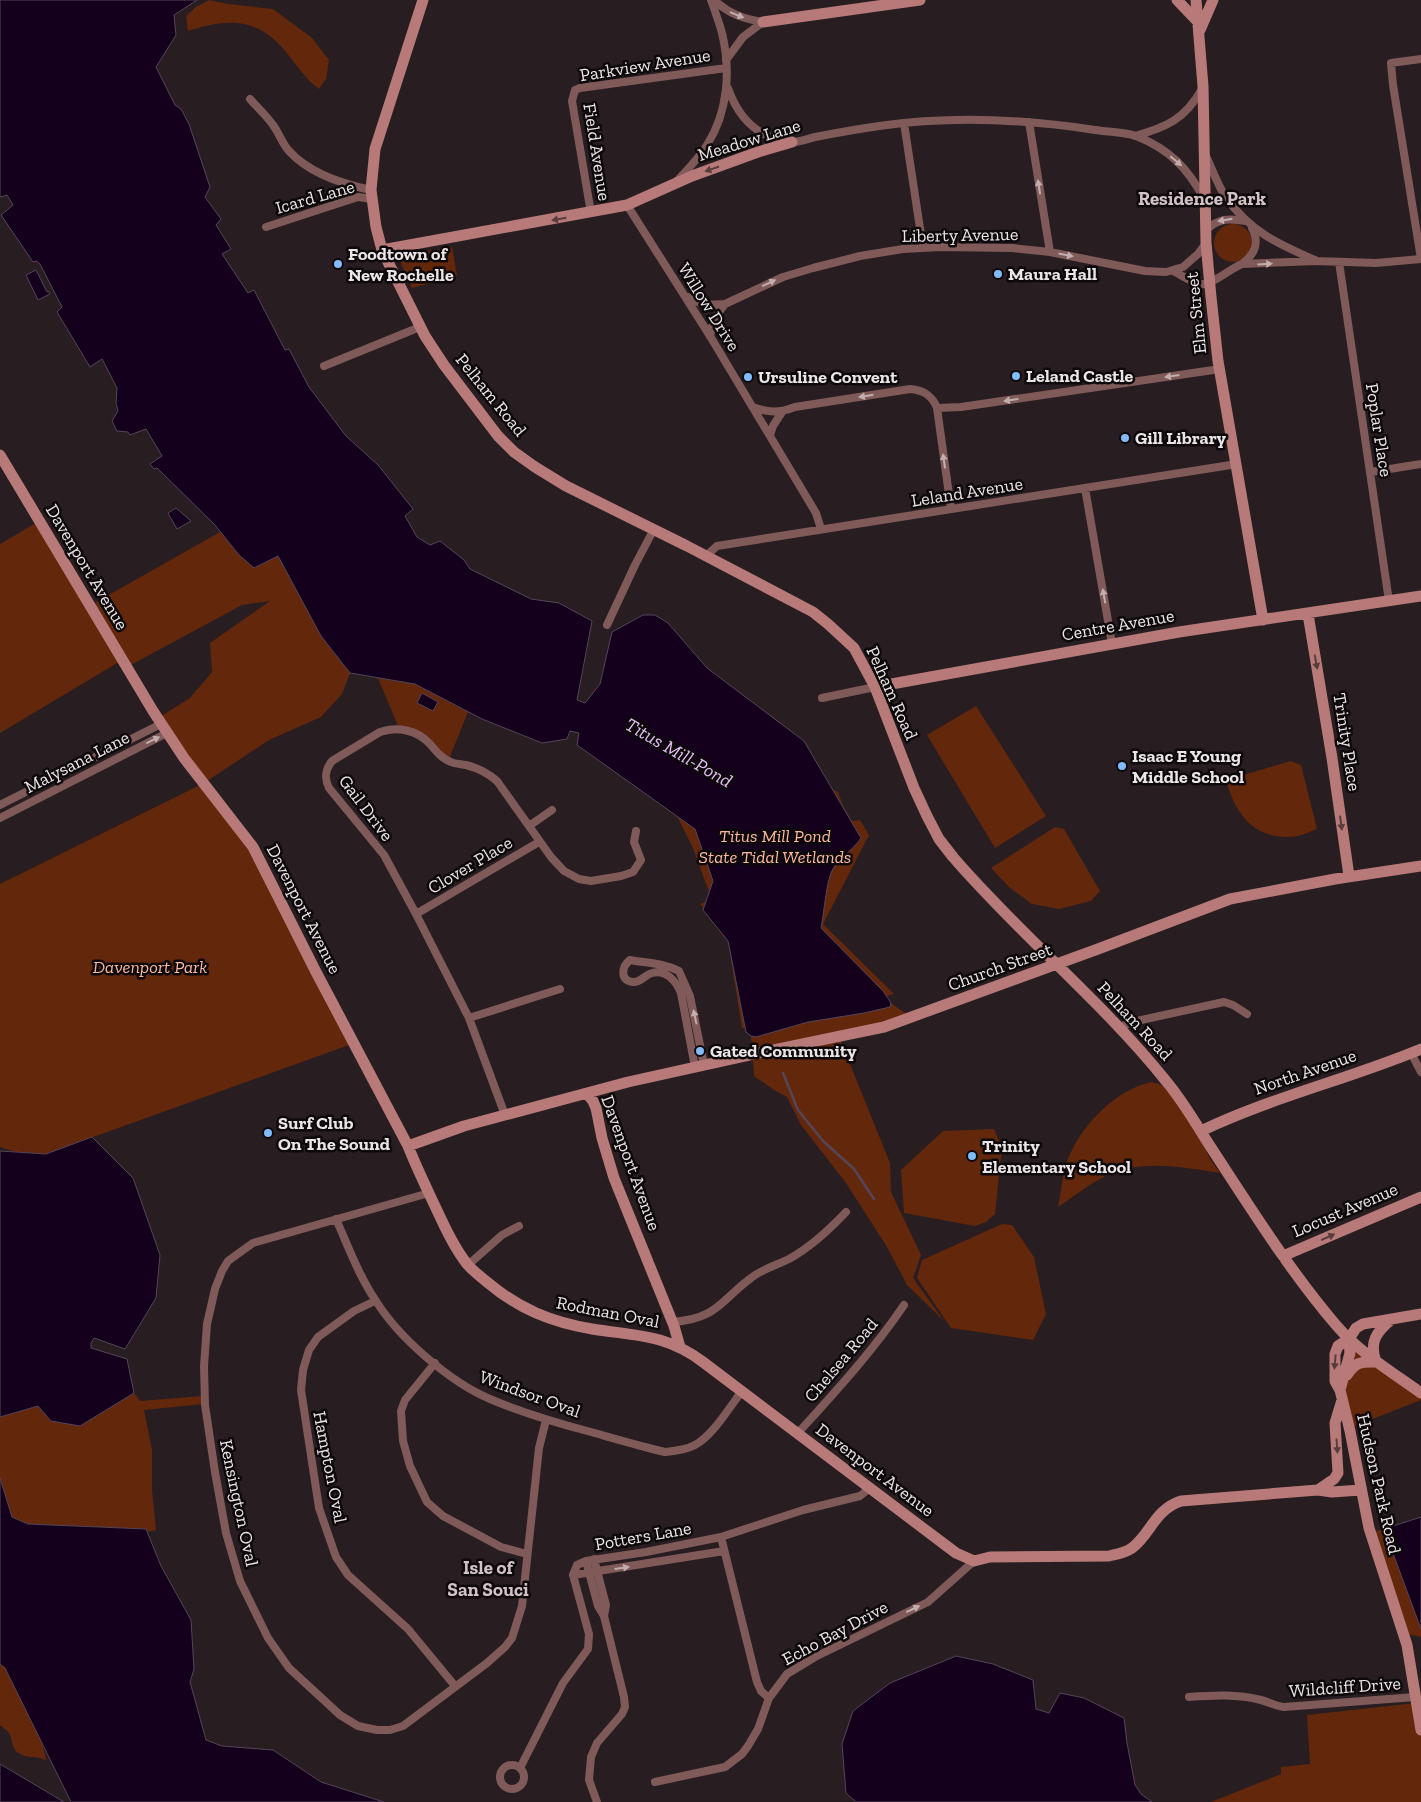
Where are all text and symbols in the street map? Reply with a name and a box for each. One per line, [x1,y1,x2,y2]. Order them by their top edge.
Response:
one-way arrow [730,11,745,19]
street label: Parkview Avenue [578,44,712,86]
street label: Field Avenue [578,101,616,203]
street label: Meadow Lane [695,114,803,166]
one-way arrow [1170,156,1183,167]
one-way arrow [705,166,720,173]
street label: Icard Lane [273,175,357,219]
one-way arrow [1035,178,1043,194]
district label: Residence Park [1138,187,1267,210]
one-way arrow [550,215,566,223]
one-way arrow [1216,217,1232,225]
street label: Liberty Avenue [902,223,1018,247]
place label: Foodtown of New Rochelle [348,243,454,286]
one-way arrow [1059,252,1075,260]
marker: Foodtown of New Rochelle [332,258,344,270]
street label: Willow Drive [673,259,745,355]
one-way arrow [1257,259,1273,267]
place label: Maura Hall [1008,263,1097,285]
marker: Maura Hall [992,268,1004,280]
street label: Elm Street [1181,271,1211,355]
one-way arrow [762,279,776,287]
street label: Pelham Road [451,349,531,441]
place label: Leland Castle [1026,365,1134,387]
place label: Ursuline Convent [758,366,898,388]
marker: Leland Castle [1010,370,1022,382]
marker: Ursuline Convent [742,371,754,383]
one-way arrow [1163,373,1179,381]
street label: Poplar Place [1361,382,1397,478]
one-way arrow [857,393,873,401]
one-way arrow [1003,396,1019,404]
place label: Gill Library [1135,427,1227,449]
marker: Gill Library [1119,432,1131,444]
one-way arrow [940,452,948,468]
street label: Leland Avenue [910,472,1024,512]
street label: Davenport Avenue [41,500,133,634]
one-way arrow [1099,588,1107,604]
street label: Centre Avenue [1060,604,1176,646]
street label: Pelham Road [862,643,922,743]
one-way arrow [1312,654,1320,670]
street label: Trinity Place [1328,691,1366,793]
water label: Titus Mill-Pond [621,713,737,792]
street label: Malysana Lane [21,726,133,798]
one-way arrow [145,736,160,744]
place label: Isaac E Young Middle School [1132,745,1244,788]
marker: Isaac E Young Middle School [1116,760,1128,772]
street label: Gail Drive [334,770,398,846]
one-way arrow [1337,815,1345,831]
park label: Titus Mill Pond State Tidal Wetlands [699,825,851,868]
street label: Clover Place [424,831,516,899]
street label: Davenport Avenue [262,841,346,977]
street label: Church Street [945,938,1055,996]
park label: Davenport Park [93,956,207,978]
street label: Pelham Road [1093,977,1177,1065]
one-way arrow [691,1010,699,1025]
place label: Gated Community [710,1040,857,1062]
street label: North Avenue [1251,1044,1359,1100]
marker: Gated Community [694,1045,706,1057]
street label: Davenport Avenue [596,1092,666,1234]
place label: Surf Club On The Sound [278,1112,391,1155]
marker: Surf Club On The Sound [262,1127,274,1139]
place label: Trinity Elementary School [982,1135,1131,1178]
marker: Trinity Elementary School [966,1150,978,1162]
street label: Locust Avenue [1289,1178,1401,1242]
one-way arrow [1321,1232,1335,1240]
street label: Rodman Oval [555,1291,662,1333]
street label: Chelsea Road [800,1313,883,1406]
one-way arrow [1331,1354,1339,1370]
street label: Windsor Oval [476,1366,584,1423]
street label: Hampton Oval [308,1409,352,1525]
street label: Hudson Park Road [1352,1412,1406,1556]
street label: Davenport Avenue [811,1418,939,1522]
street label: Kensington Oval [215,1438,263,1569]
one-way arrow [1334,1438,1342,1454]
street label: Potters Lane [593,1517,693,1555]
district label: Isle of San Souci [447,1556,529,1601]
one-way arrow [614,1563,630,1571]
street label: Echo Bay Drive [778,1596,892,1670]
one-way arrow [906,1605,920,1613]
street label: Wildcliff Drive [1288,1672,1402,1702]

